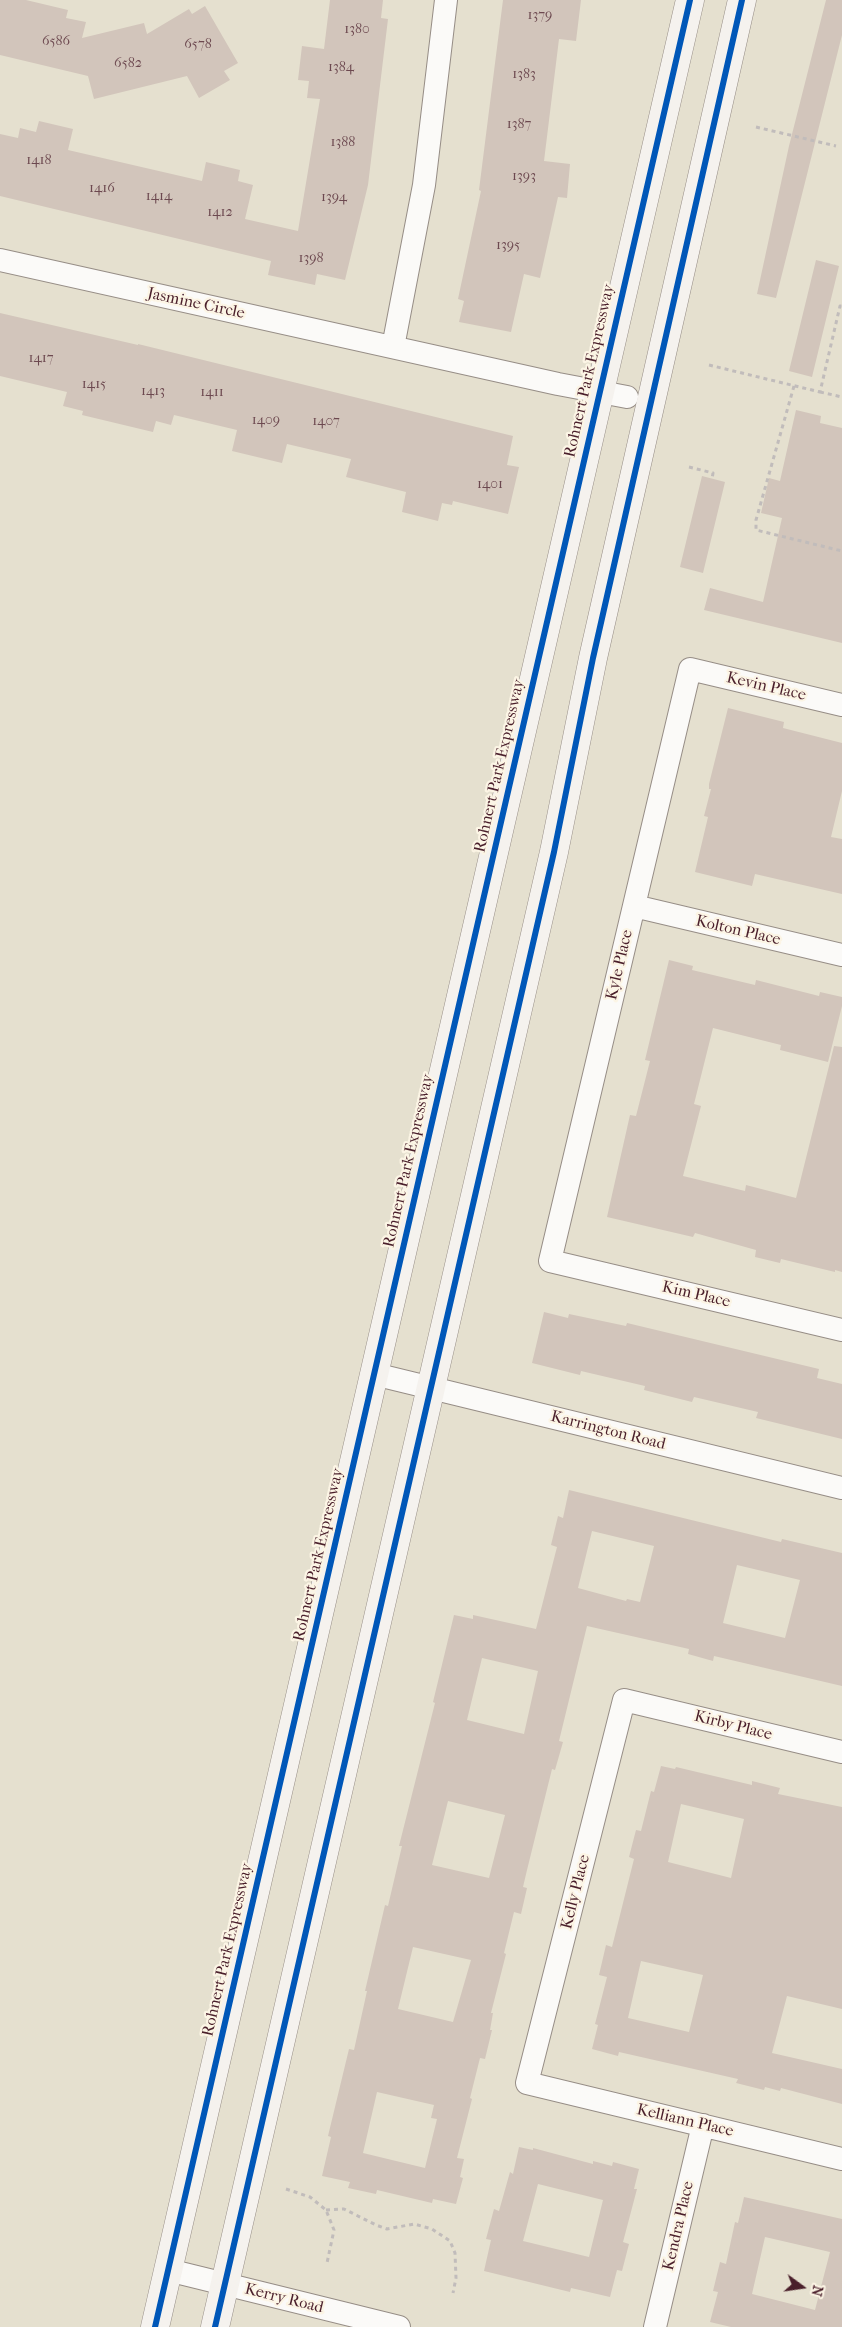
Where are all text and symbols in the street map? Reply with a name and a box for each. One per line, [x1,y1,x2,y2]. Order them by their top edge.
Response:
house number: 1379 [528,8,552,24]
house number: 1380 [344,22,370,38]
house number: 6586 [42,34,70,50]
house number: 6578 [184,37,212,53]
house number: 6582 [114,56,142,72]
house number: 1384 [328,60,354,76]
house number: 1383 [512,67,536,83]
house number: 1387 [507,117,531,133]
house number: 1388 [331,135,355,151]
house number: 1418 [26,153,52,169]
house number: 1393 [512,169,536,185]
house number: 1416 [89,181,115,197]
house number: 1414 [146,189,172,205]
house number: 1394 [321,190,347,206]
house number: 1412 [207,205,233,221]
house number: 1395 [496,238,520,254]
house number: 1398 [298,251,324,267]
street label: Rohnert Park Expressway [561,282,619,460]
street label: Jasmine Circle [146,284,246,324]
house number: 1417 [28,351,54,367]
house number: 1415 [82,377,106,393]
house number: 1413 [141,384,165,400]
house number: 1411 [200,385,224,401]
house number: 1409 [252,413,280,429]
house number: 1407 [312,414,340,430]
house number: 1401 [477,477,503,493]
street label: Kevin Place [724,669,808,705]
street label: Rohnert Park Expressway [471,677,529,855]
street label: Kolton Place [694,912,782,950]
street label: Kyle Place [603,928,637,1002]
street label: Rohnert Park Expressway [380,1072,438,1250]
street label: Kim Place [660,1278,732,1312]
street label: Karrington Road [549,1407,667,1455]
street label: Rohnert Park Expressway [290,1466,348,1644]
street label: Kirby Place [692,1707,774,1745]
street label: Kelly Place [557,1853,595,1931]
street label: Rohnert Park Expressway [199,1861,257,2039]
street label: Kelliann Place [635,2101,735,2141]
street label: Kendra Place [659,2179,699,2273]
north arrow [777,2262,827,2312]
street label: Kerry Road [243,2280,325,2318]
text: N [808,2284,827,2298]

